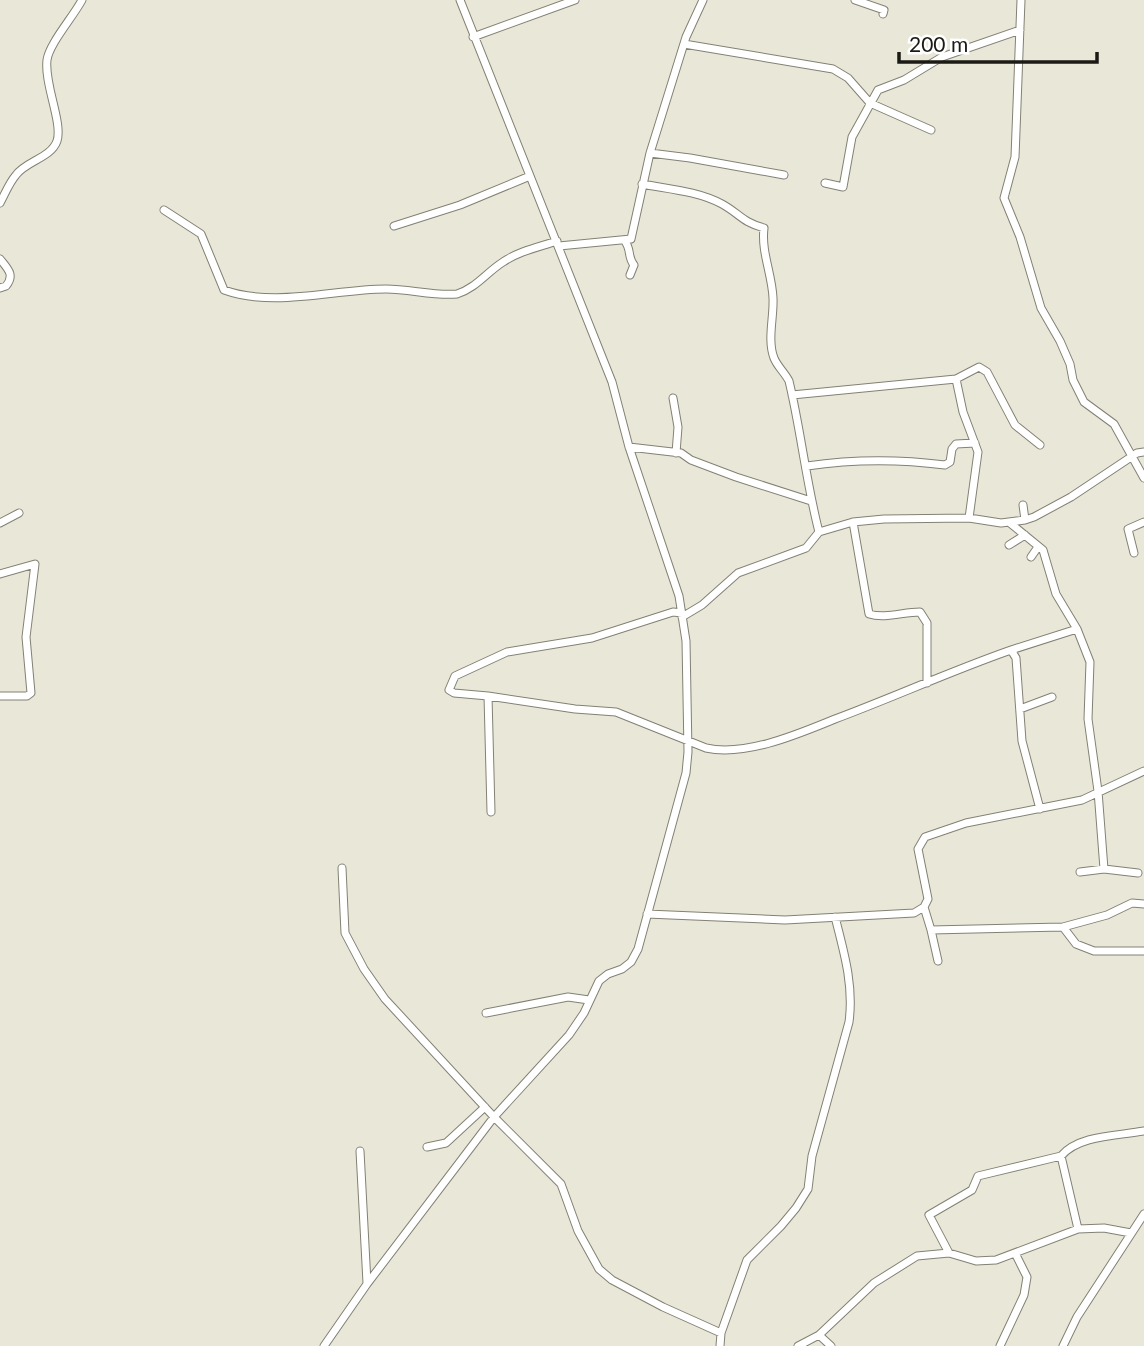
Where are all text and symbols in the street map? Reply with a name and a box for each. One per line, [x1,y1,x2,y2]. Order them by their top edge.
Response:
scale bar [899,21,1097,65]
text: 200 m [909,31,968,56]

